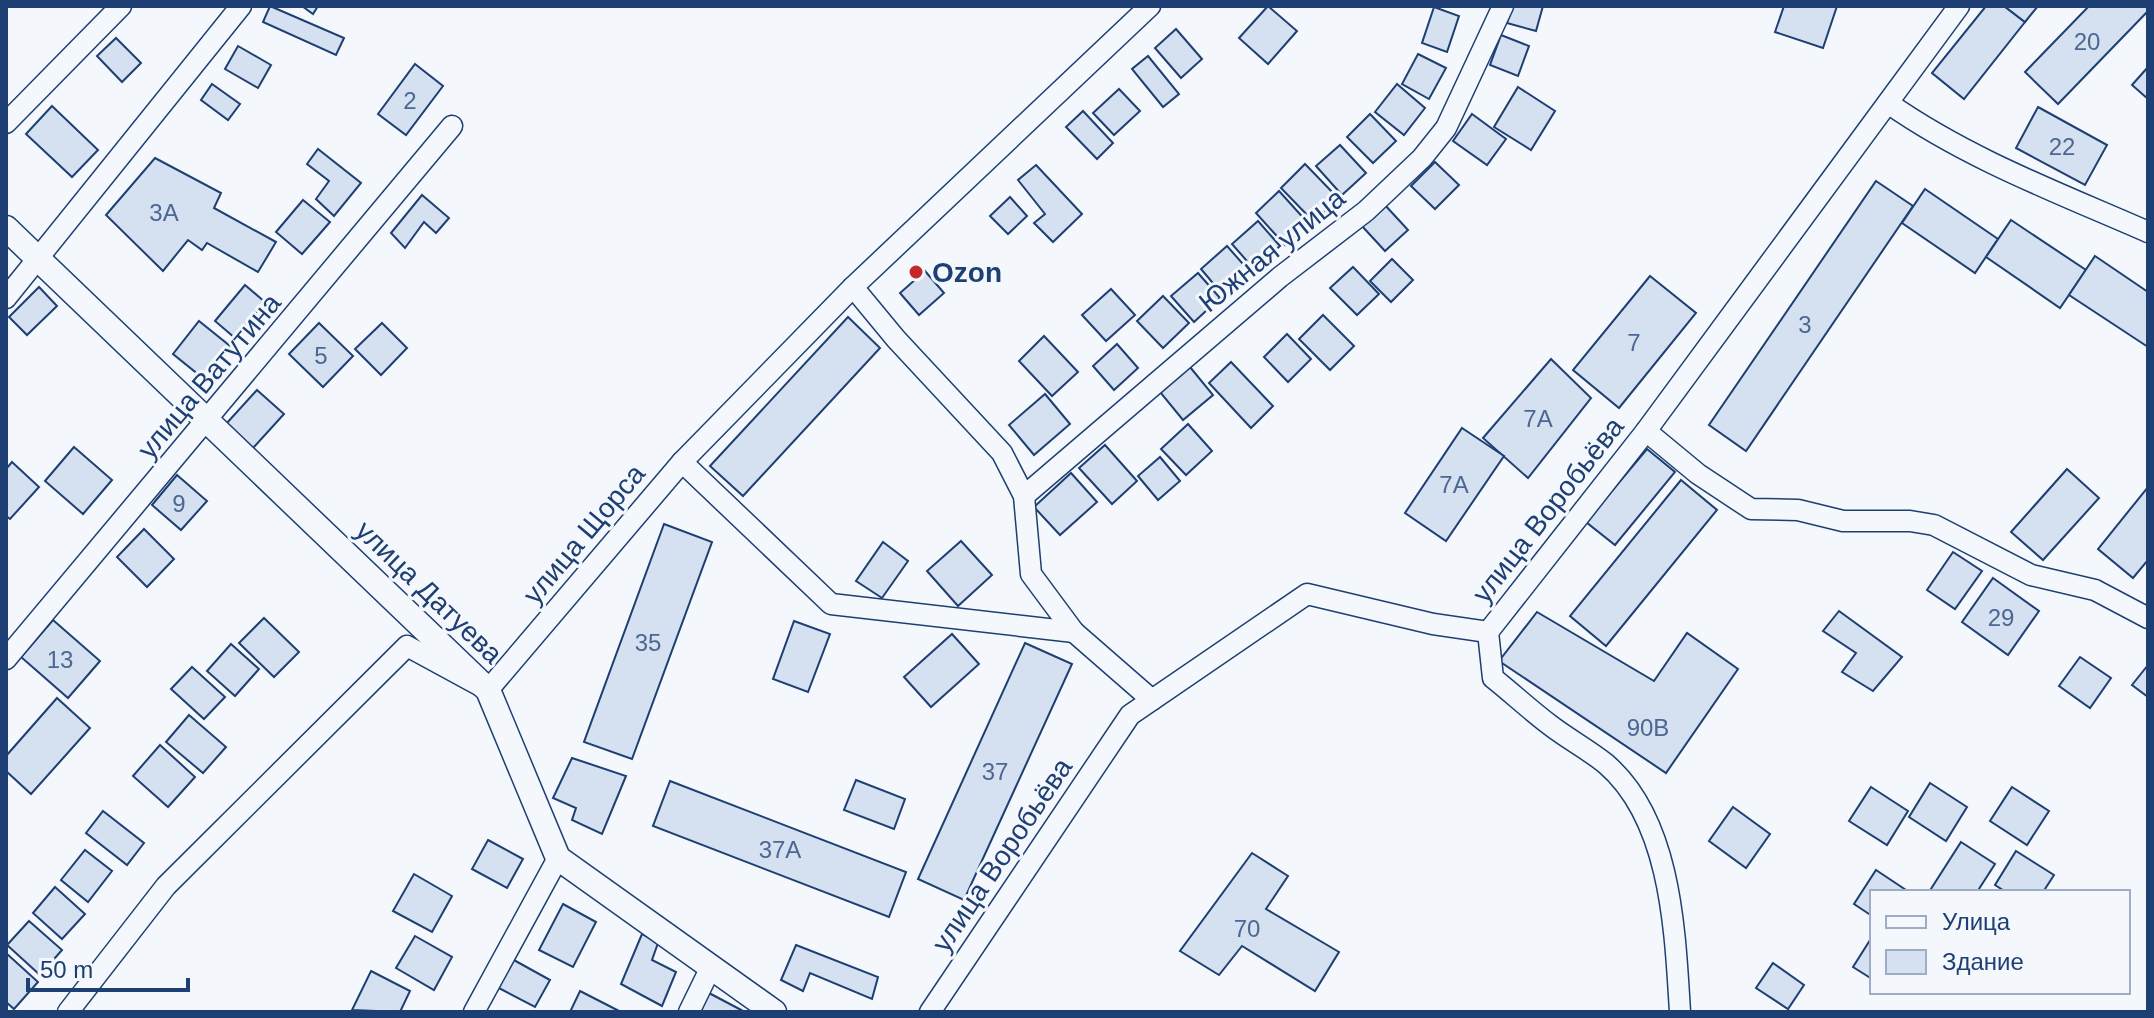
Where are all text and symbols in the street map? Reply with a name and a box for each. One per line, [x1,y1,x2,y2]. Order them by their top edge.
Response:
house number: 20 [2074,28,2100,55]
house number: 2 [403,87,417,114]
house number: 22 [2049,133,2075,160]
street label: Южная улица [1193,182,1351,318]
house number: 3А [149,199,179,226]
place label: Ozon [932,257,1002,288]
marker: Ozon [907,263,925,281]
street label: улица Ватутина [131,287,287,464]
house number: 3 [1798,311,1812,338]
house number: 7 [1627,329,1641,356]
house number: 5 [314,342,328,369]
house number: 7А [1523,405,1553,432]
street label: улица Воробьёва [1466,411,1630,609]
street label: улица Щорса [517,458,651,610]
house number: 7А [1439,471,1469,498]
house number: 9 [172,490,186,517]
street label: улица Датуева [349,514,509,670]
house number: 29 [1988,604,2014,631]
house number: 35 [635,629,661,656]
house number: 13 [47,646,73,673]
house number: 90В [1627,714,1669,741]
street label: улица Воробьёва [926,752,1078,958]
house number: 37 [982,758,1008,785]
house number: 37А [759,836,801,863]
legend [1870,890,2130,994]
text: Улица [1942,908,2011,935]
house number: 70 [1234,915,1260,942]
scale bar [28,942,188,992]
text: Здание [1942,948,2024,975]
text: 50 m [40,956,93,983]

